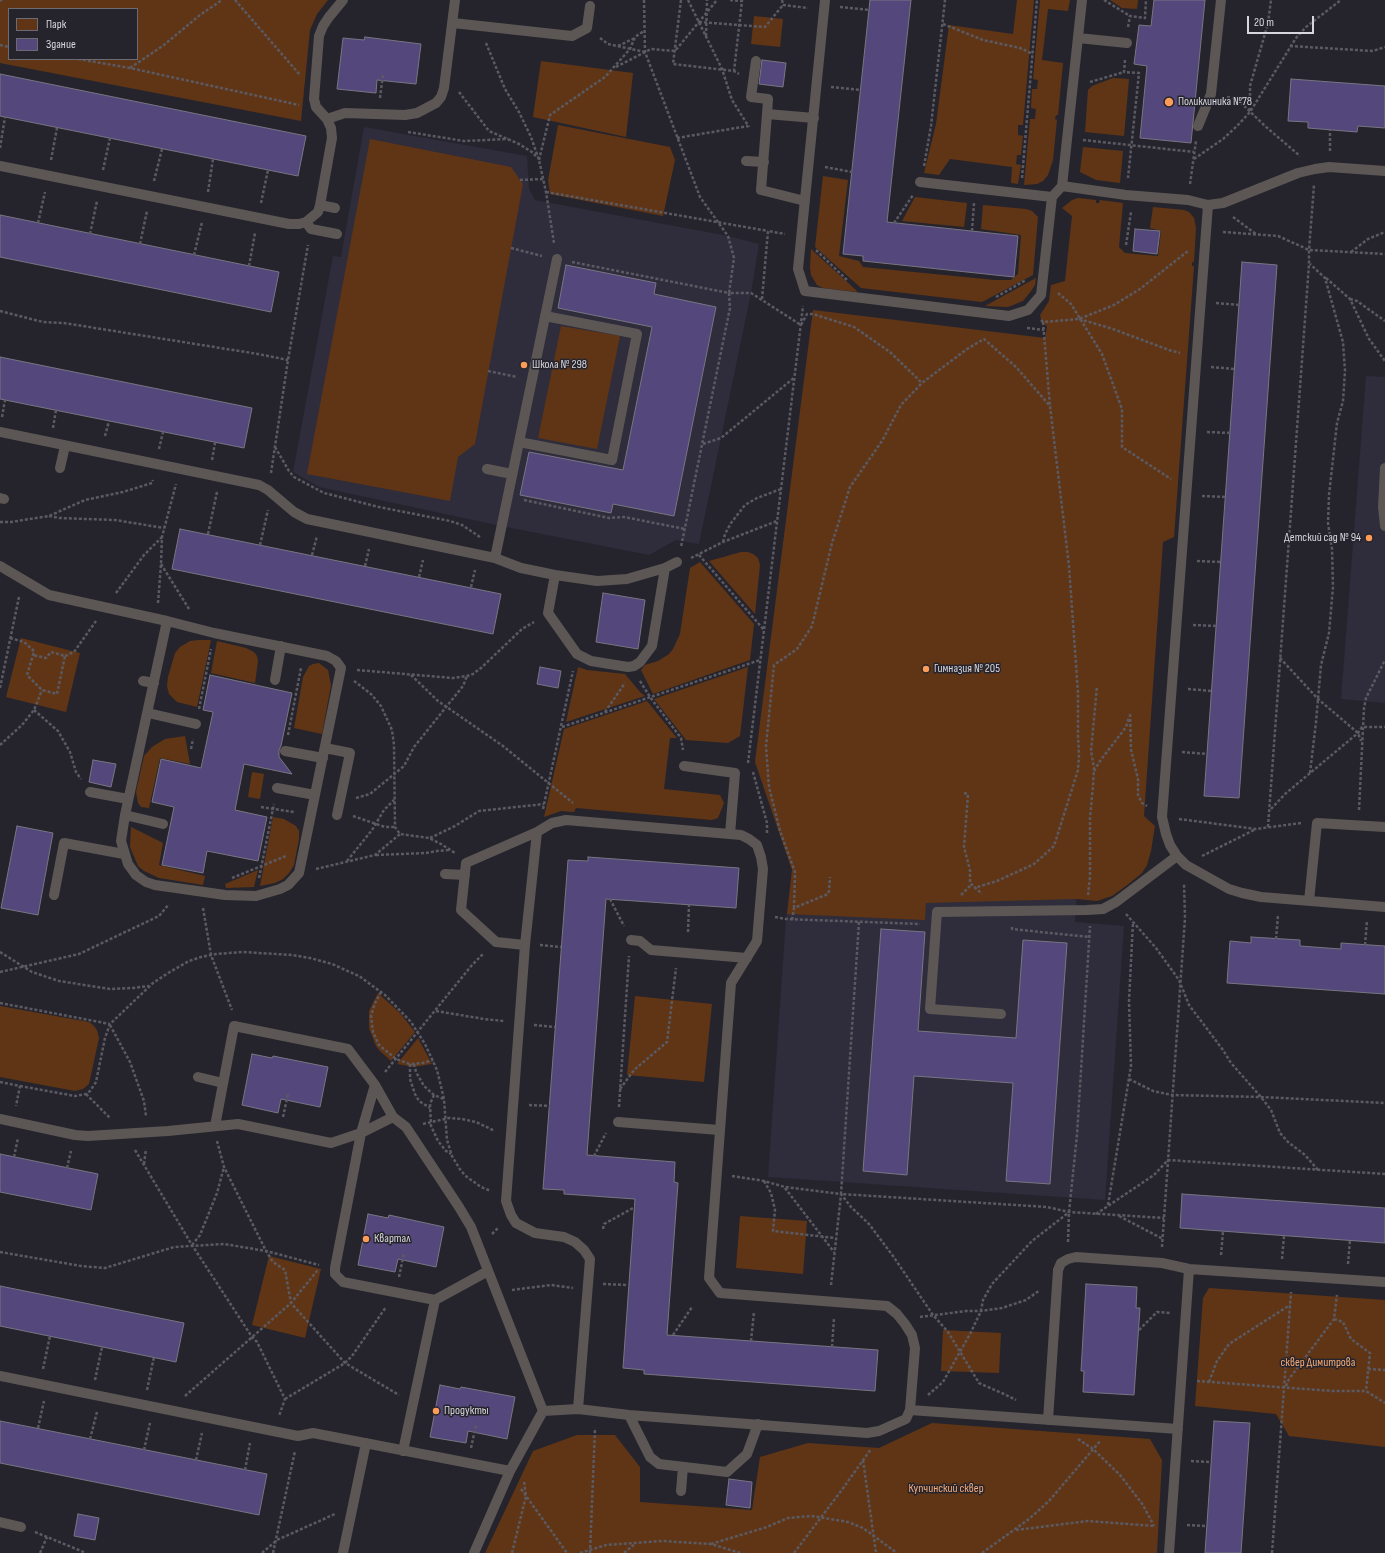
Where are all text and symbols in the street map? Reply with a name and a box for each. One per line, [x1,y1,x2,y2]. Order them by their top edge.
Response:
legend [8,8,138,60]
scale bar [1249,8,1316,34]
text: 20 m [1254,15,1274,30]
text: Парк [46,17,66,32]
text: Здание [46,37,76,52]
place label: Поликлиника №78 [1178,95,1252,109]
marker: Поликлиника №78 [1163,96,1175,108]
place label: Школа № 298 [532,358,587,372]
marker: Школа № 298 [519,360,529,370]
place label: Детский сад № 94 [1284,531,1361,545]
marker: Детский сад № 94 [1364,533,1374,543]
place label: Гимназия № 205 [934,662,1000,676]
marker: Гимназия № 205 [921,664,931,674]
place label: Квартал [374,1232,410,1246]
marker: Квартал [361,1234,371,1244]
park label: сквер Димитрова [1281,1356,1355,1370]
place label: Продукты [444,1404,489,1418]
marker: Продукты [431,1406,441,1416]
park label: Купчинский сквер [908,1482,984,1496]

